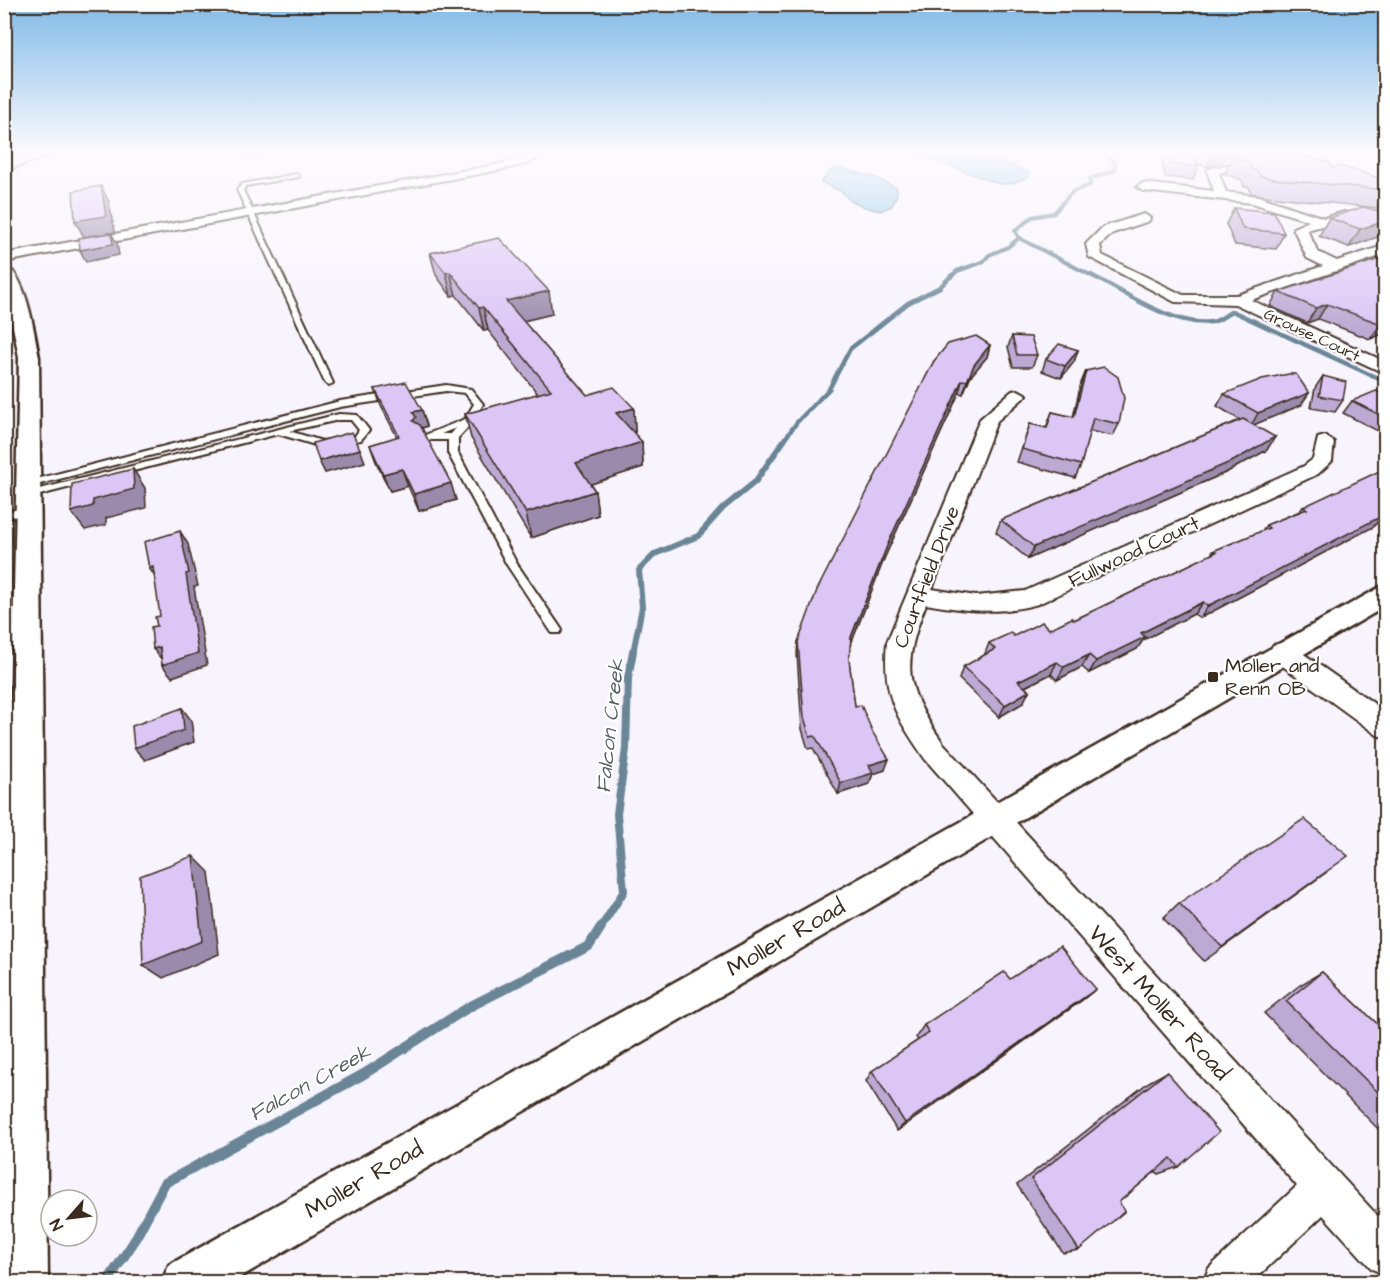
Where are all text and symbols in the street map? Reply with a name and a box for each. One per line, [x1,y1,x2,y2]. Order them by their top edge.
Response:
street label: Grouse Court [1260,303,1364,367]
street label: Courtfield Drive [887,502,967,652]
street label: Fullwood Court [1064,509,1204,595]
place label: Moller and Renn OB [1225,652,1319,703]
water label: Falcon Creek [589,656,632,794]
marker: Moller and Renn OB [1206,670,1220,684]
street label: Moller Road [720,890,852,986]
street label: West Moller Road [1080,918,1238,1088]
water label: Falcon Creek [244,1037,377,1128]
street label: Moller Road [298,1132,430,1228]
north arrow [39,1188,99,1248]
text: N [45,1215,69,1234]

